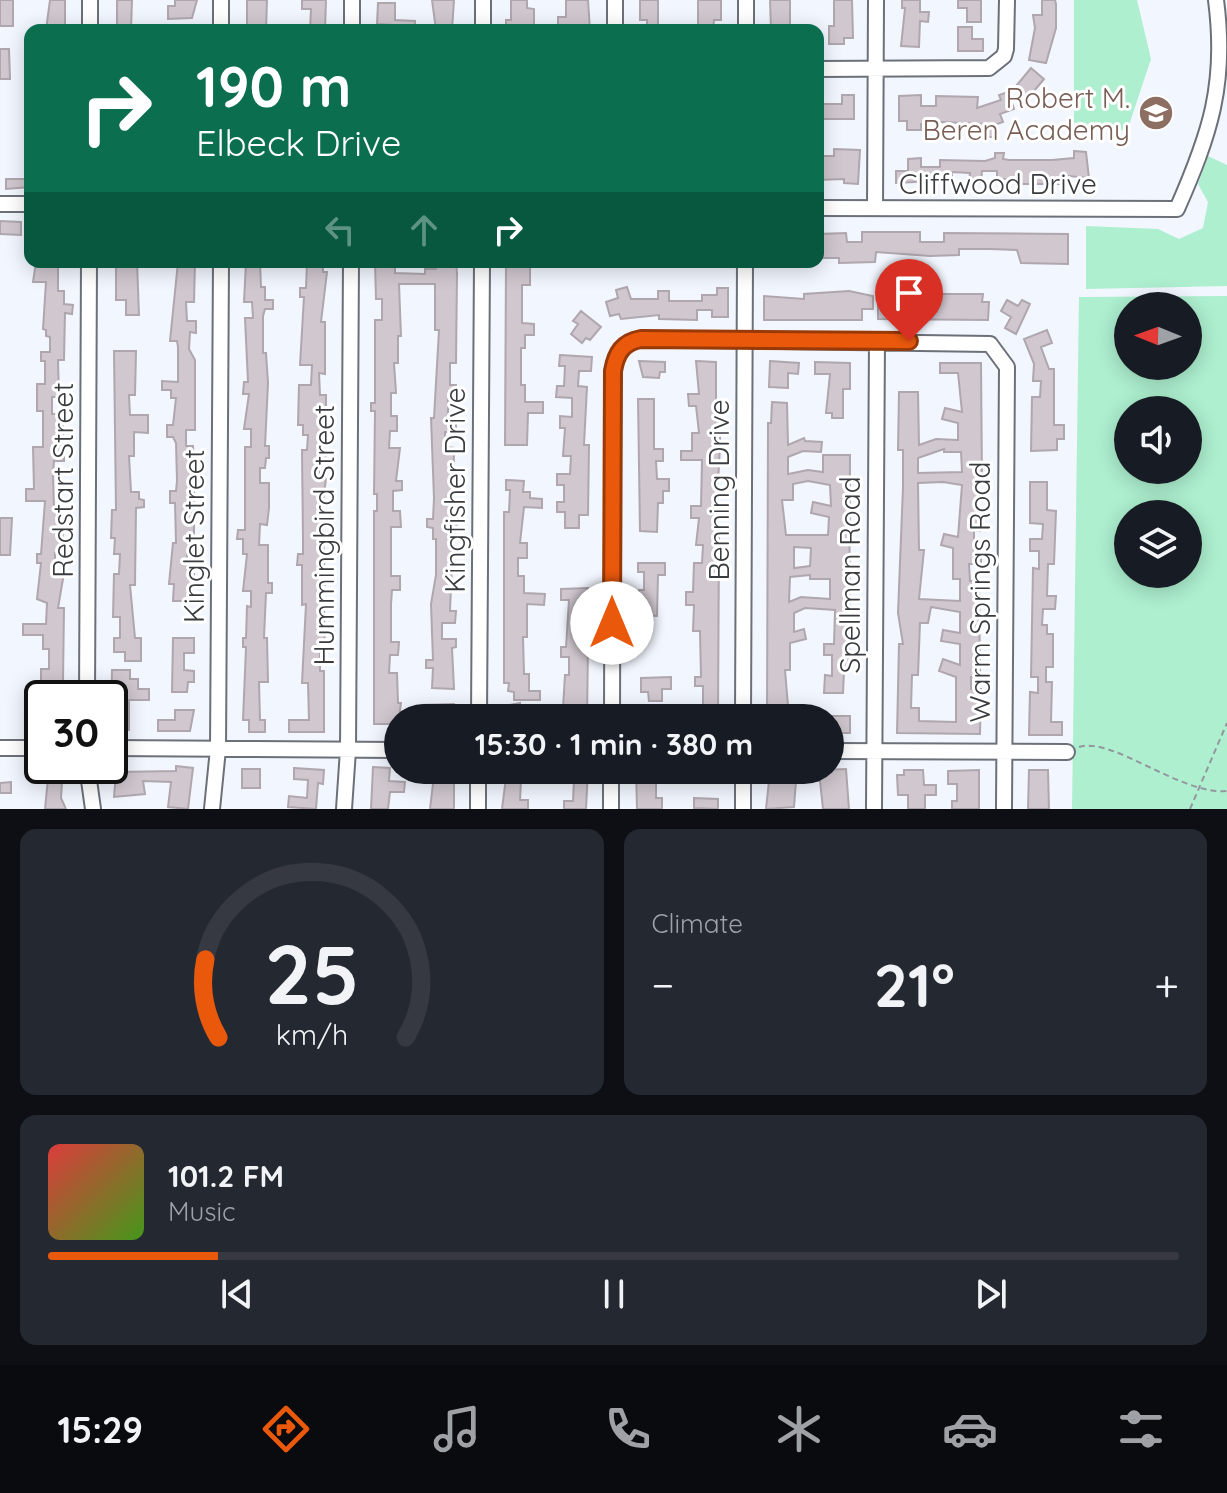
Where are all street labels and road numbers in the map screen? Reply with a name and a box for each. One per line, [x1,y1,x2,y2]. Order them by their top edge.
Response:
street label: Cliffwood Drive [899,166,1097,201]
street label: Redstart Street [45,382,80,578]
street label: Kingfisher Drive [437,387,472,593]
street label: Benning Drive [701,399,736,581]
street label: Hummingbird Street [306,404,341,666]
street label: Kinglet Street [176,449,211,623]
street label: Warm Springs Road [962,462,997,722]
street label: Spellman Road [832,476,867,674]

